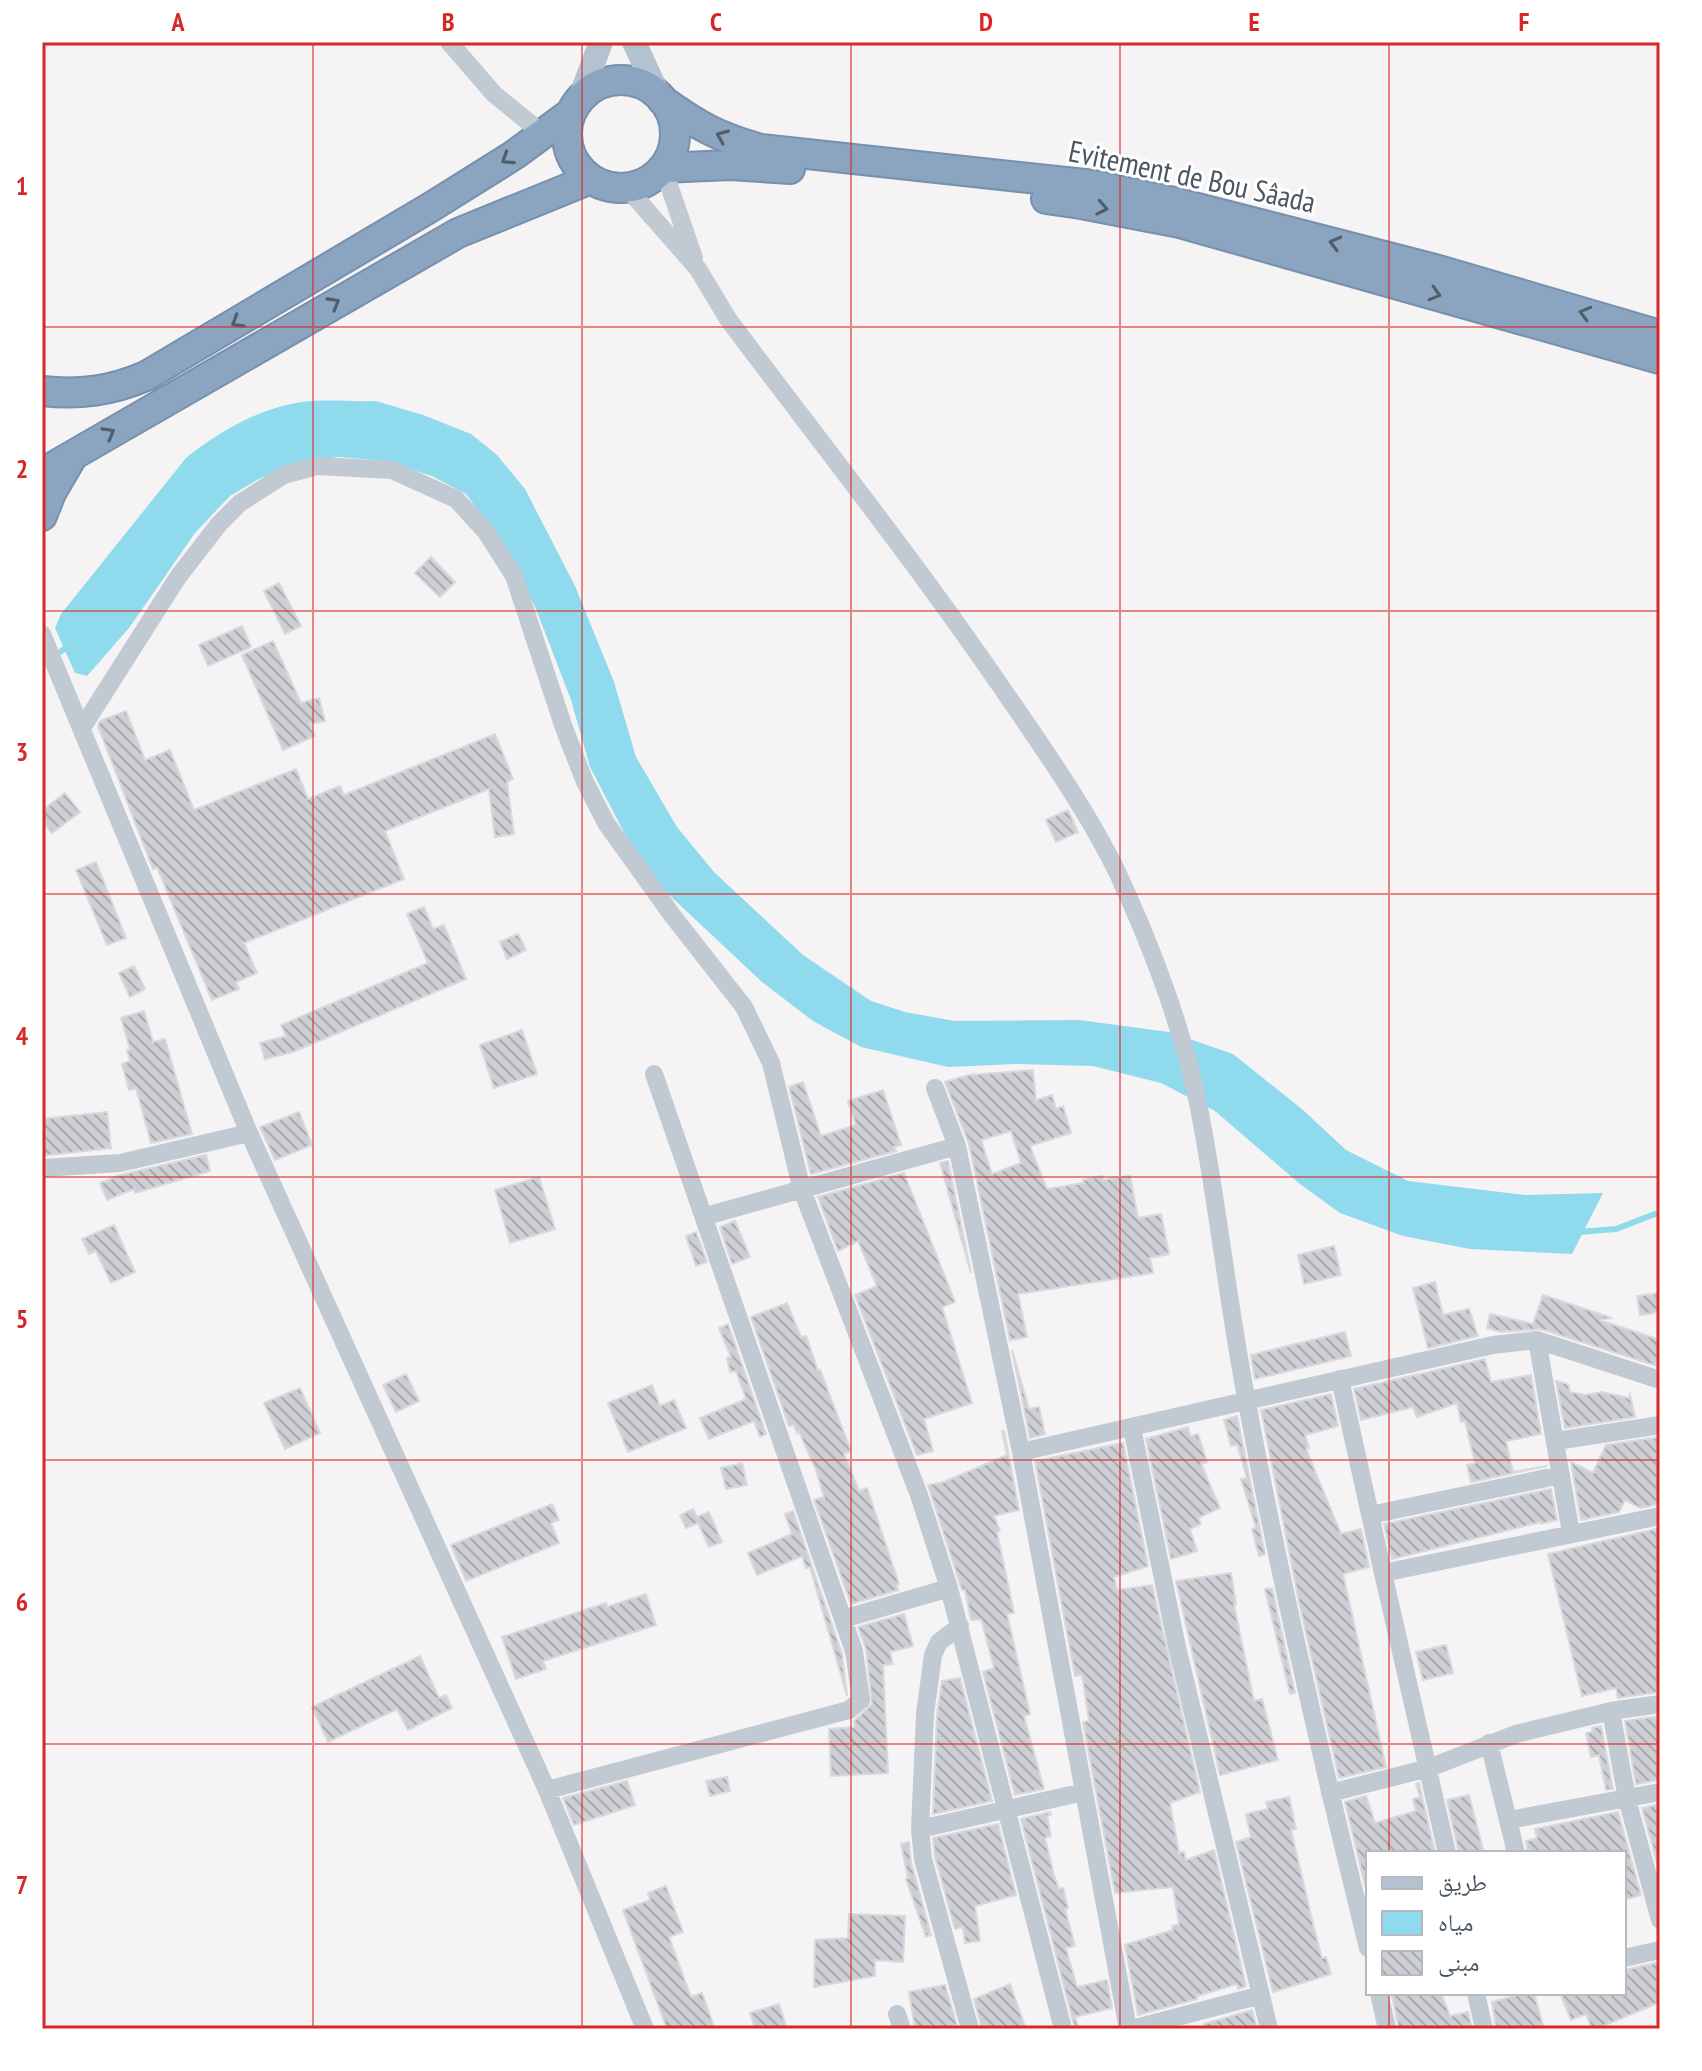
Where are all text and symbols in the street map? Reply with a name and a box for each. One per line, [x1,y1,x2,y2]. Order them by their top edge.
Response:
text: A [170,5,185,38]
text: B [442,5,455,38]
text: C [710,5,722,38]
text: D [979,5,993,38]
text: E [1248,5,1260,38]
text: F [1519,5,1530,38]
one-way arrow [716,130,730,146]
street label: Evitement de Bou Sâada [1065,130,1319,221]
one-way arrow [502,149,516,164]
text: 1 [16,169,28,202]
one-way arrow [1095,199,1108,216]
one-way arrow [1328,236,1342,253]
one-way arrow [1428,285,1441,301]
one-way arrow [325,297,340,313]
one-way arrow [1579,306,1593,322]
one-way arrow [231,312,246,327]
one-way arrow [100,427,115,443]
text: 2 [16,452,28,485]
text: 3 [16,735,28,768]
text: 4 [16,1019,29,1052]
text: 5 [16,1302,28,1335]
text: 6 [16,1585,28,1618]
legend [1366,1851,1626,1995]
text: طريق [1438,1867,1487,1898]
text: 7 [16,1868,28,1901]
text: مياه [1438,1907,1473,1938]
text: مبنى [1438,1947,1479,1978]

